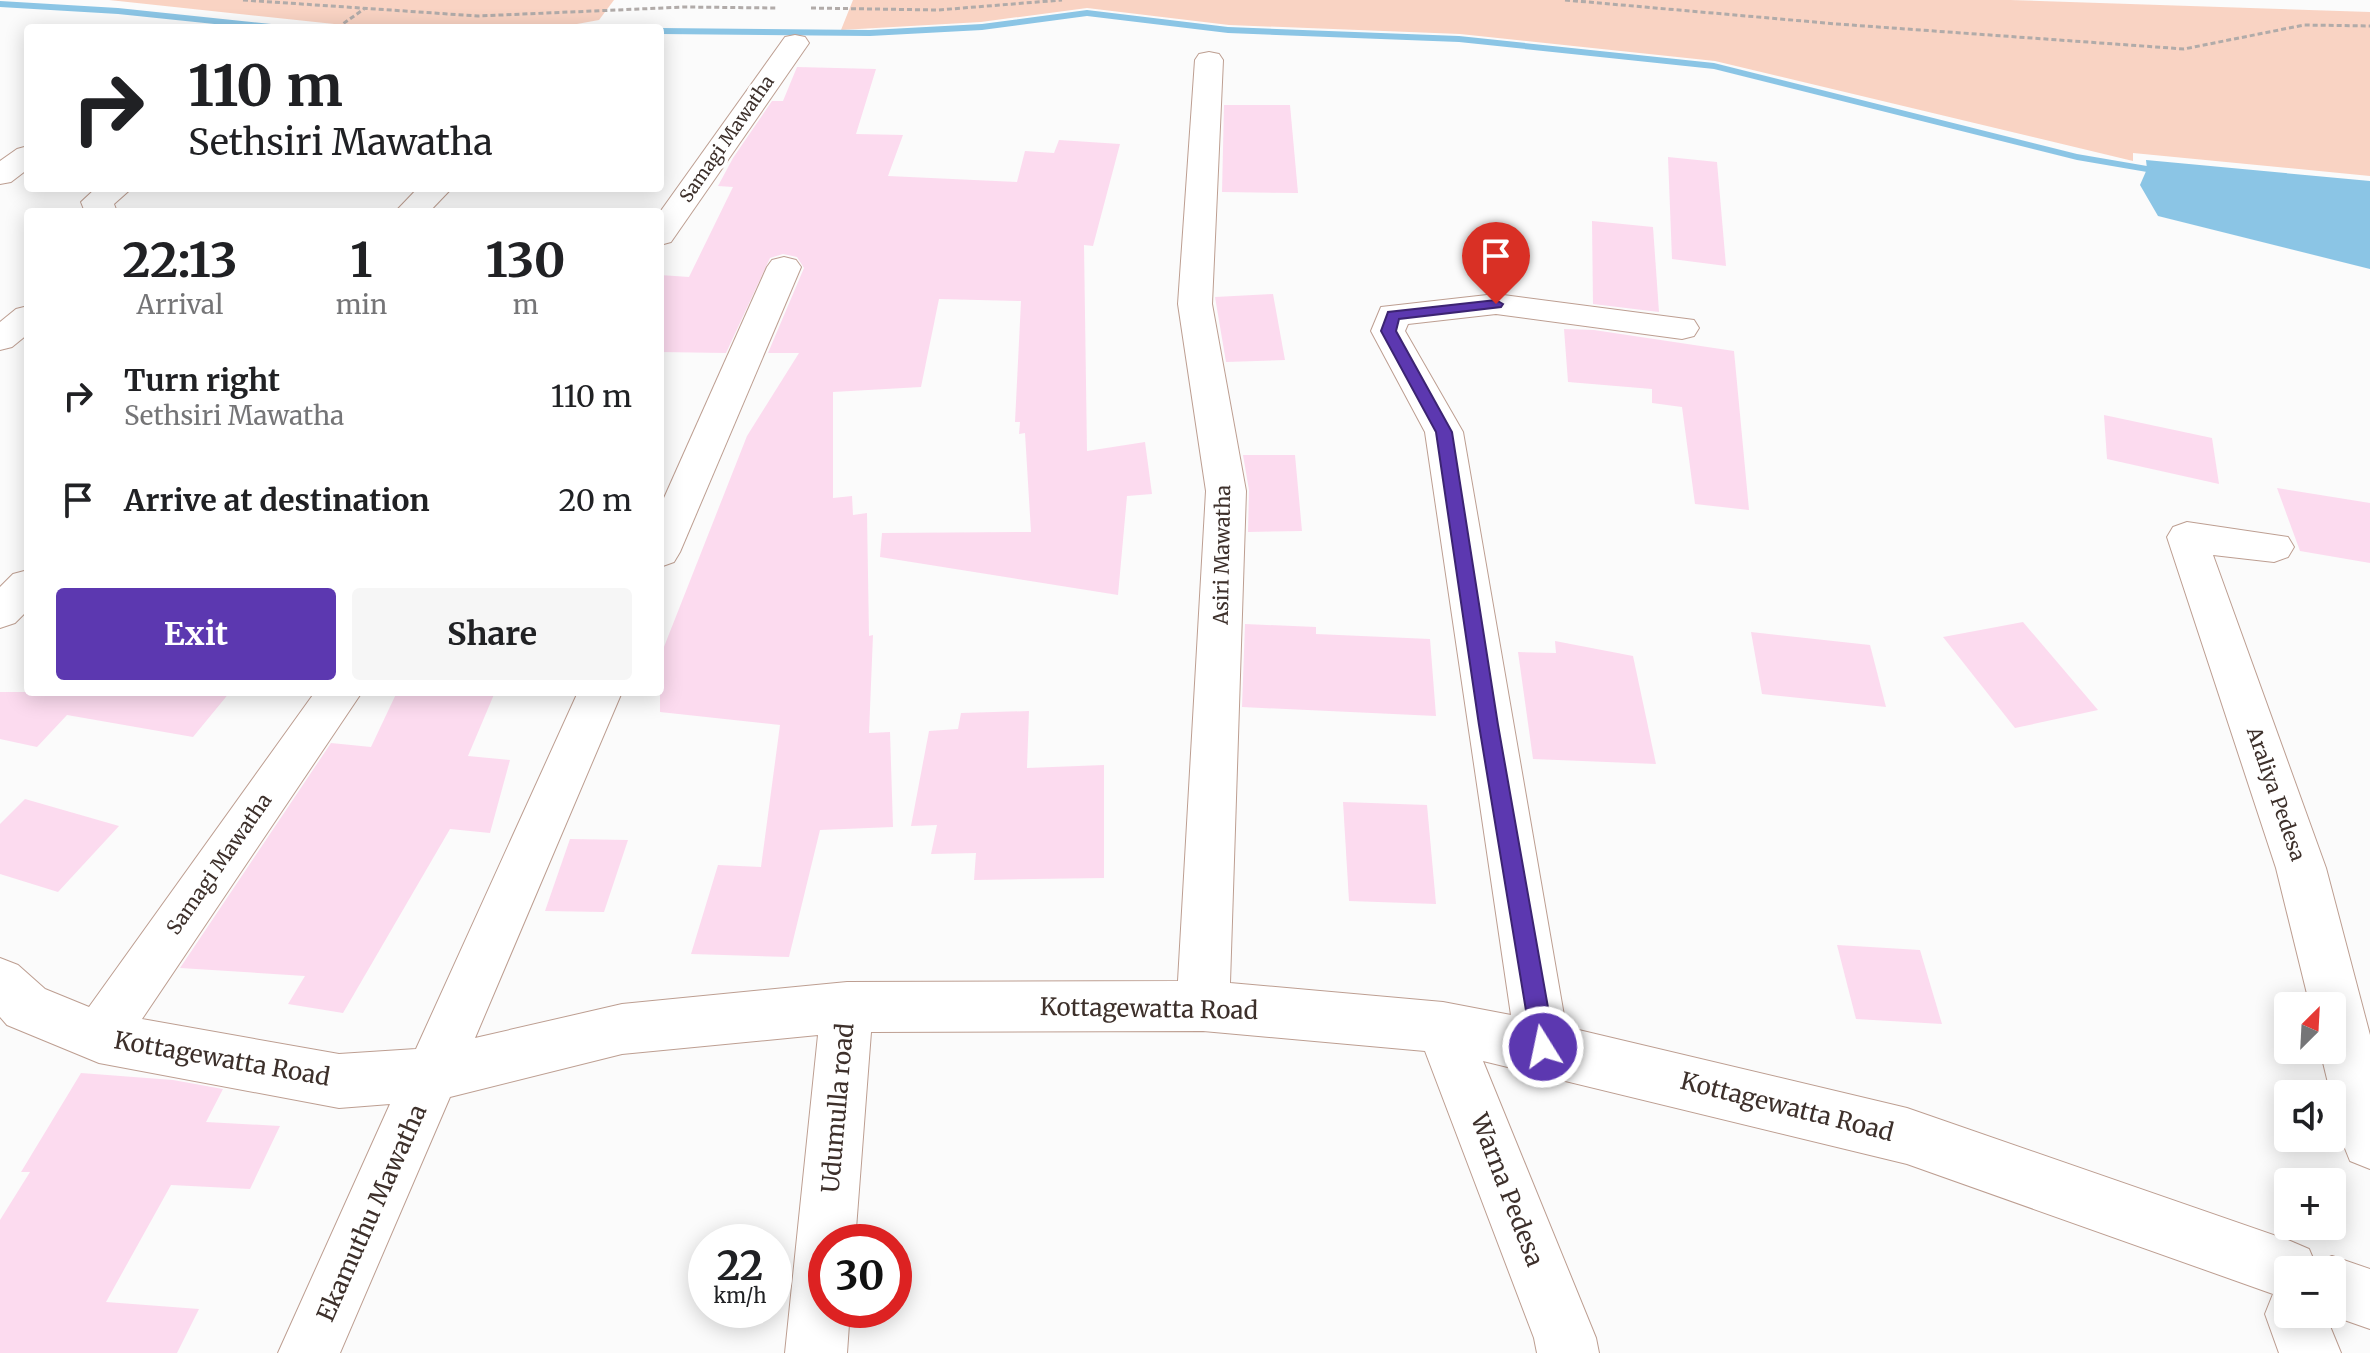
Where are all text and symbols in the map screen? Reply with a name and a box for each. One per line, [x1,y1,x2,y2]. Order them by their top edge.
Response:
text: 110 m [188,51,343,121]
icon: right [56,56,160,160]
street label: Samagi Mawatha [674,70,779,207]
text: Sethsiri Mawatha [188,120,493,165]
pin [1462,222,1530,304]
text: 22:13 [122,230,237,290]
text: 1 [350,230,373,290]
text: 130 [486,230,566,290]
icon: arrive [1474,234,1518,278]
text: Arrival [136,288,223,321]
text: min [336,288,387,321]
text: m [513,288,538,321]
text: Turn right [124,361,280,399]
icon: right [56,374,100,418]
text: 110 m [551,377,632,415]
text: Sethsiri Mawatha [124,399,344,432]
icon: arrive [56,478,100,522]
text: Arrive at destination [124,481,430,519]
text: 20 m [559,481,632,519]
street label: Asiri Mawatha [1208,485,1235,626]
button: Exit [56,588,336,680]
button: Share [352,588,632,680]
street label: Araliya Pedesa [2242,723,2311,864]
street label: Samagi Mawatha [161,788,277,939]
street label: Kottagewatta Road [1040,991,1258,1026]
north arrow [2274,992,2346,1064]
map controls [2274,992,2346,1328]
position arrow [1501,1005,1585,1089]
street label: Udumulla road [815,1022,860,1194]
street label: Kottagewatta Road [112,1024,332,1093]
street label: Kottagewatta Road [1677,1065,1897,1148]
button: sound [2274,1080,2346,1152]
street label: Ekamuthu Mawatha [310,1099,433,1326]
street label: Warna Pedesa [1464,1108,1551,1271]
button: + [2274,1168,2346,1240]
speed limit sign: 30 [808,1224,912,1328]
text: 22 [717,1241,763,1291]
button: − [2274,1256,2346,1328]
text: km/h [714,1283,766,1308]

